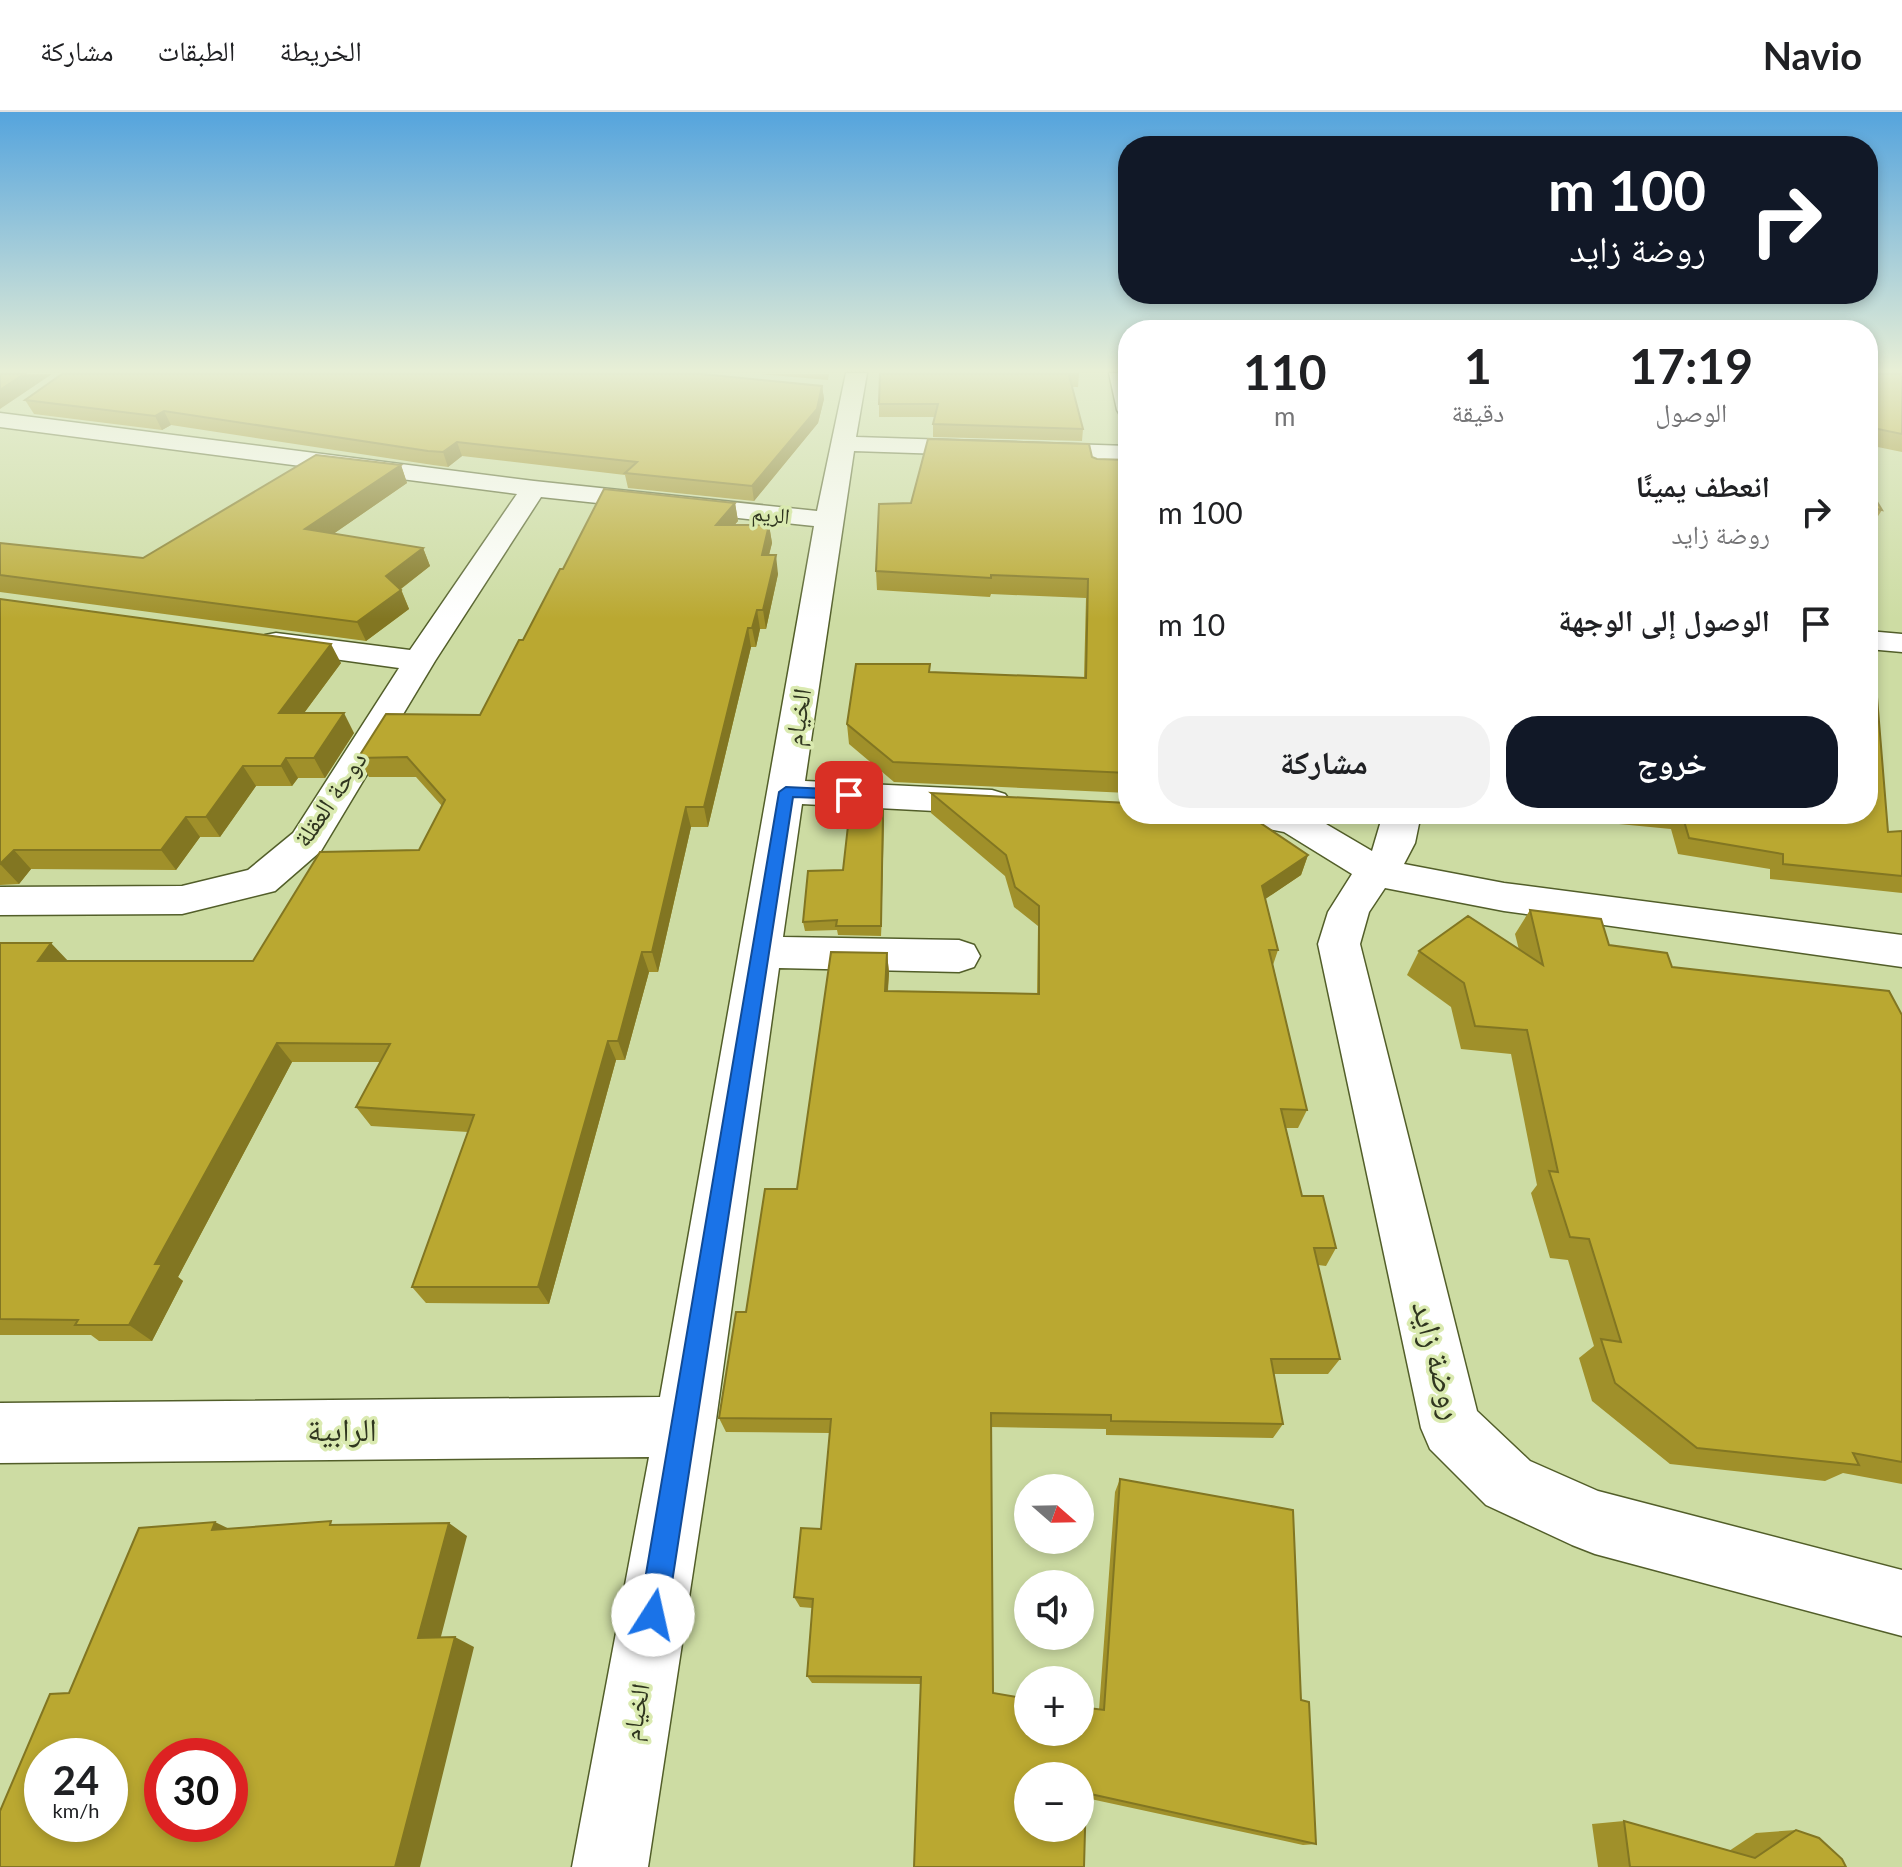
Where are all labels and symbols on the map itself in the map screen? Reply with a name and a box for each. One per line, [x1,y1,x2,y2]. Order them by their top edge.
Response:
street label: الريم [751,498,791,531]
street label: الخيام [777,686,820,748]
street label: دوحة العقلة [286,745,373,852]
pin [815,761,883,829]
street label: روضة زايد [1405,1296,1474,1423]
street label: الرابية [307,1409,377,1448]
north arrow [1014,1474,1094,1554]
position arrow [611,1573,695,1657]
street label: الخيام [614,1681,659,1744]
speed limit sign: 30 [144,1738,248,1842]

